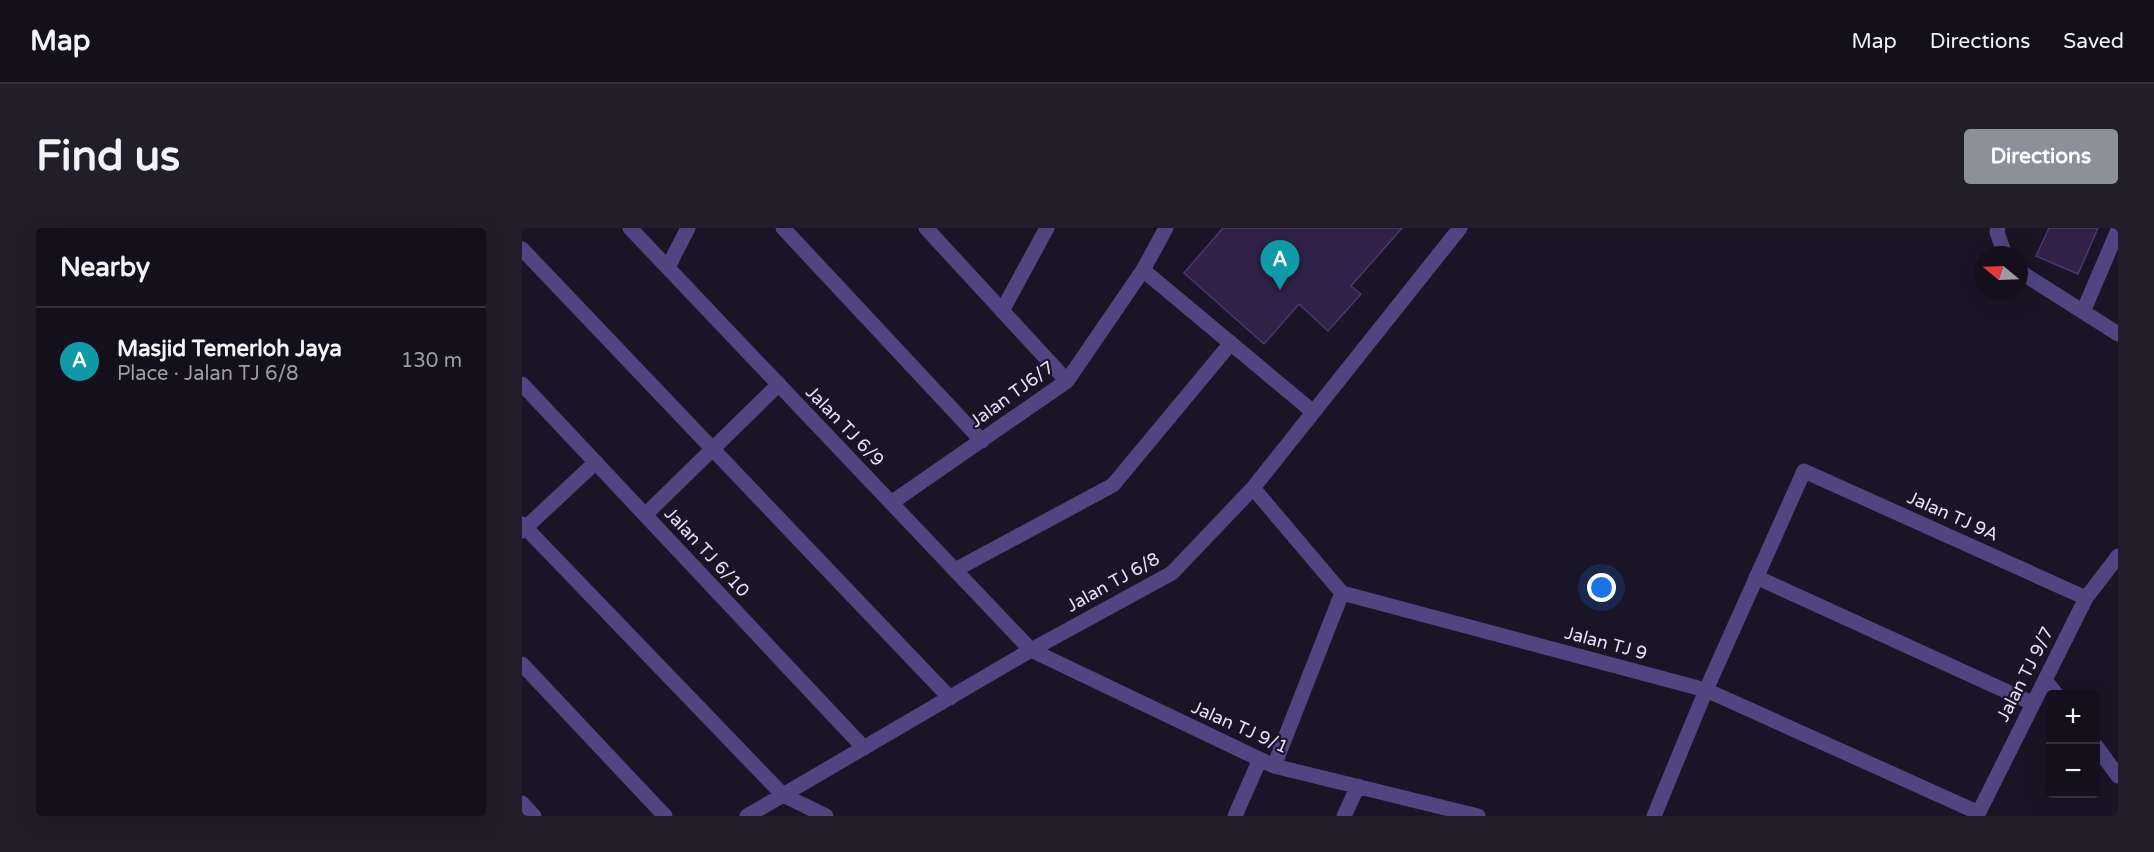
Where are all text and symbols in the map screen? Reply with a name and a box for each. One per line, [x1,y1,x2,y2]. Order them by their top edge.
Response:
text: Map [30,24,90,58]
text: Map [1851,29,1897,54]
text: Directions [1930,29,2030,54]
text: Saved [2063,29,2124,54]
button: Directions [1964,129,2118,184]
text: Find us [36,131,180,182]
pin: A [1260,241,1299,290]
north arrow [1974,246,2028,300]
text: Nearby [60,252,150,283]
text: Masjid Temerloh Jaya [117,336,342,362]
text: A [72,349,87,373]
text: 130 m [401,349,462,373]
street label: Jalan TJ6/7 [966,356,1058,432]
text: Place · Jalan TJ 6/8 [117,362,298,386]
street label: Jalan TJ 6/9 [801,381,889,471]
street label: Jalan TJ 9A [1904,486,2002,546]
street label: Jalan TJ 6/10 [660,503,754,601]
street label: Jalan TJ 6/8 [1063,547,1163,617]
your location [1587,573,1616,602]
street label: Jalan TJ 9 [1563,621,1649,665]
street label: Jalan TJ 9/7 [1992,623,2058,725]
map controls [2046,690,2100,798]
button: + [2046,690,2100,744]
street label: Jalan TJ 9/1 [1188,696,1292,758]
button: − [2046,744,2100,798]

